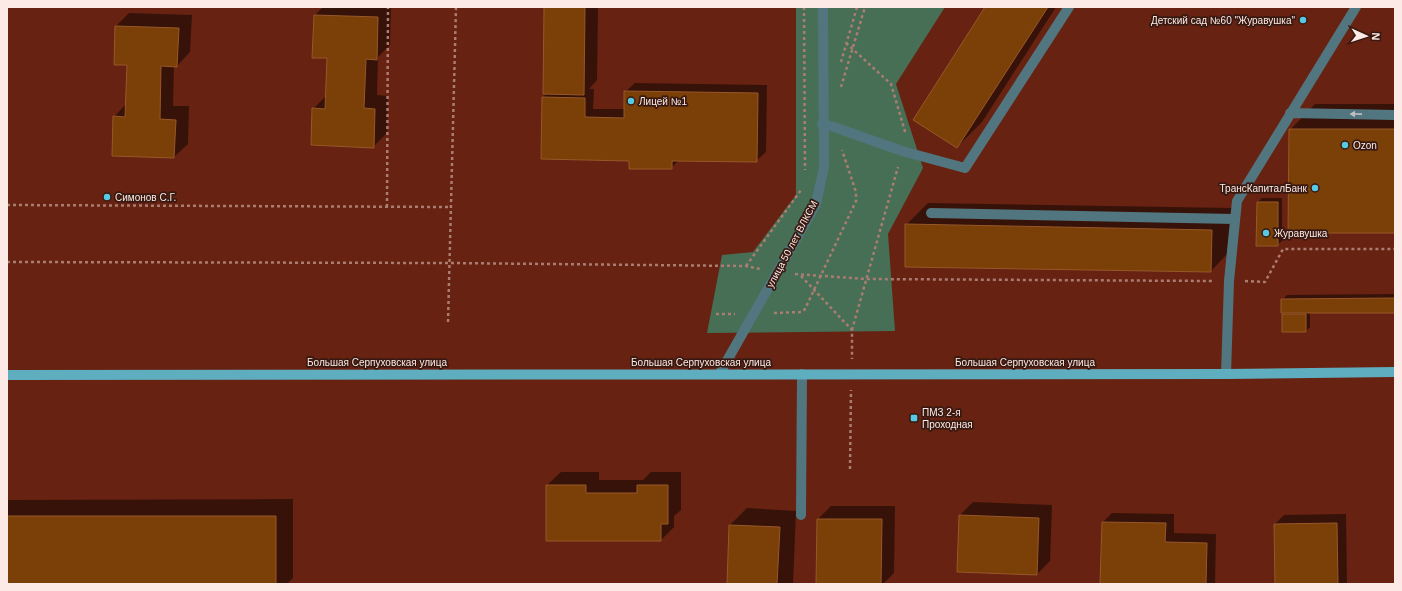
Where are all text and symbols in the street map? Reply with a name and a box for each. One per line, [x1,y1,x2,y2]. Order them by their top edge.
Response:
place label: Детский сад №60 "Журавушка" [1151,15,1295,26]
marker: Детский сад №60 "Журавушка" [1298,15,1308,25]
north arrow [1346,16,1386,56]
text: N [1370,32,1382,41]
marker: Лицей №1 [626,96,636,106]
place label: Лицей №1 [639,96,687,107]
one-way arrow [1349,111,1362,117]
marker: Ozon [1340,140,1350,150]
place label: Ozon [1353,140,1377,151]
place label: ТрансКапиталБанк [1220,183,1308,194]
marker: ТрансКапиталБанк [1310,183,1320,193]
marker: Симонов С.Г. [102,192,112,202]
place label: Симонов С.Г. [115,192,176,203]
street label: улица 50 лет ВЛКСМ [764,199,820,289]
marker: Журавушка [1261,228,1271,238]
place label: Журавушка [1274,228,1328,239]
street label: Большая Серпуховская улица [307,357,447,368]
street label: Большая Серпуховская улица [631,357,771,368]
street label: Большая Серпуховская улица [955,357,1095,368]
place label: ПМЗ 2-я Проходная [922,407,973,430]
marker: ПМЗ 2-я Проходная [909,413,919,423]

